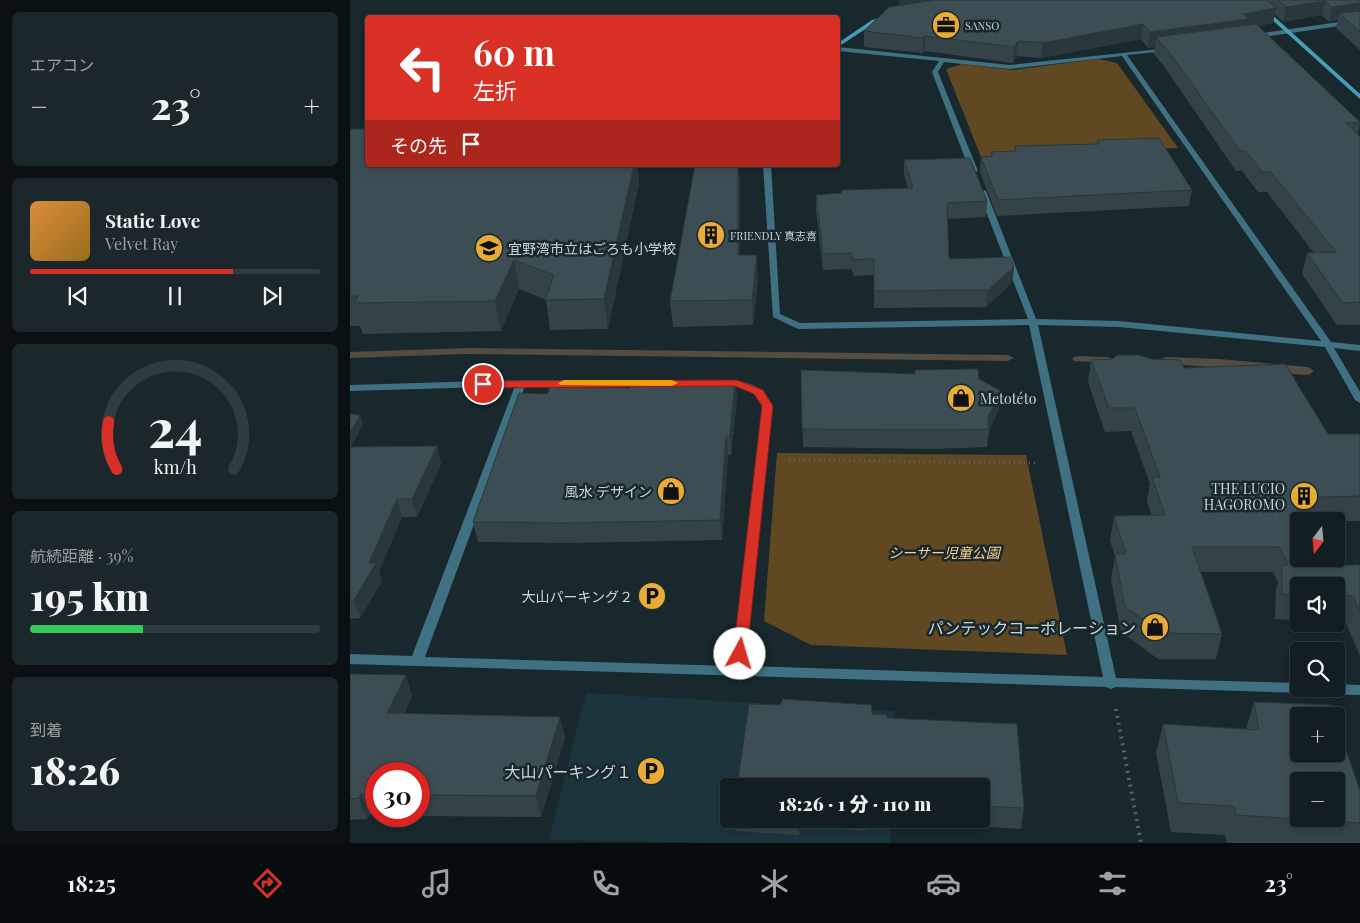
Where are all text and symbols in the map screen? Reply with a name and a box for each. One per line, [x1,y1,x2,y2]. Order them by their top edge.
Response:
office icon: SANSO [931,10,961,40]
place label: SANSO [965,18,999,33]
text: 60 m [473,28,555,75]
icon: left [390,35,455,100]
text: エアコン [30,54,94,75]
text: 左折 [473,75,517,105]
text: 23° [151,79,201,130]
text: − [30,87,48,124]
text: + [304,87,320,124]
icon: arrive [457,130,485,158]
text: その先 [390,132,447,158]
text: Static Love [105,207,200,233]
building icon: FRIENDLY 真志喜 [696,220,726,250]
place label: FRIENDLY 真志喜 [730,228,817,243]
text: Velvet Ray [105,233,178,254]
school or university icon: 宜野湾市立はごろも小学校 [474,233,504,263]
place label: 宜野湾市立はごろも小学校 [508,239,676,258]
icon: previous [64,282,92,310]
icon: pause [161,282,189,310]
icon: next [258,282,286,310]
pin [462,363,504,405]
icon: arrive [469,370,497,398]
shop icon: Metotéto [946,383,976,413]
place label: Metotéto [980,389,1037,408]
text: 24 [148,392,202,461]
text: km/h [154,455,197,478]
shop icon: 風水 デザイン [656,476,686,506]
place label: THE LUCIO HAGOROMO [1204,479,1285,514]
building icon: THE LUCIO HAGOROMO [1289,481,1319,511]
place label: 風水 デザイン [565,482,652,501]
north arrow [1290,512,1345,568]
map controls [1290,512,1345,827]
park label: シーサー児童公園 [888,543,1002,562]
text: 航続距離 · 39% [30,545,133,566]
text: 195 km [30,570,149,621]
button: sound [1290,577,1345,632]
parking icon: 大山パーキング２ [637,581,667,611]
place label: 大山パーキング２ [521,587,633,606]
shop icon: パンテックコーポレーション [1140,612,1170,642]
place label: パンテックコーポレーション [928,617,1136,638]
position arrow [713,627,765,679]
button: search [1290,642,1345,697]
button: + [1290,707,1345,762]
text: 到着 [30,719,62,740]
text: 18:26 [30,744,120,795]
parking icon: 大山パーキング１ [636,756,666,786]
place label: 大山パーキング１ [504,761,632,782]
speed limit sign: 30 [365,762,430,827]
button: − [1290,772,1345,827]
text: 18:26 · 1 分 · 110 m [779,790,931,816]
icon: directions [250,866,285,901]
icon: music [419,866,454,901]
icon: phone [588,866,623,901]
icon: climate [757,866,792,901]
icon: car [926,866,961,901]
icon: filters [1095,866,1130,901]
text: 18:25 [67,868,116,898]
text: 23° [1264,868,1293,898]

